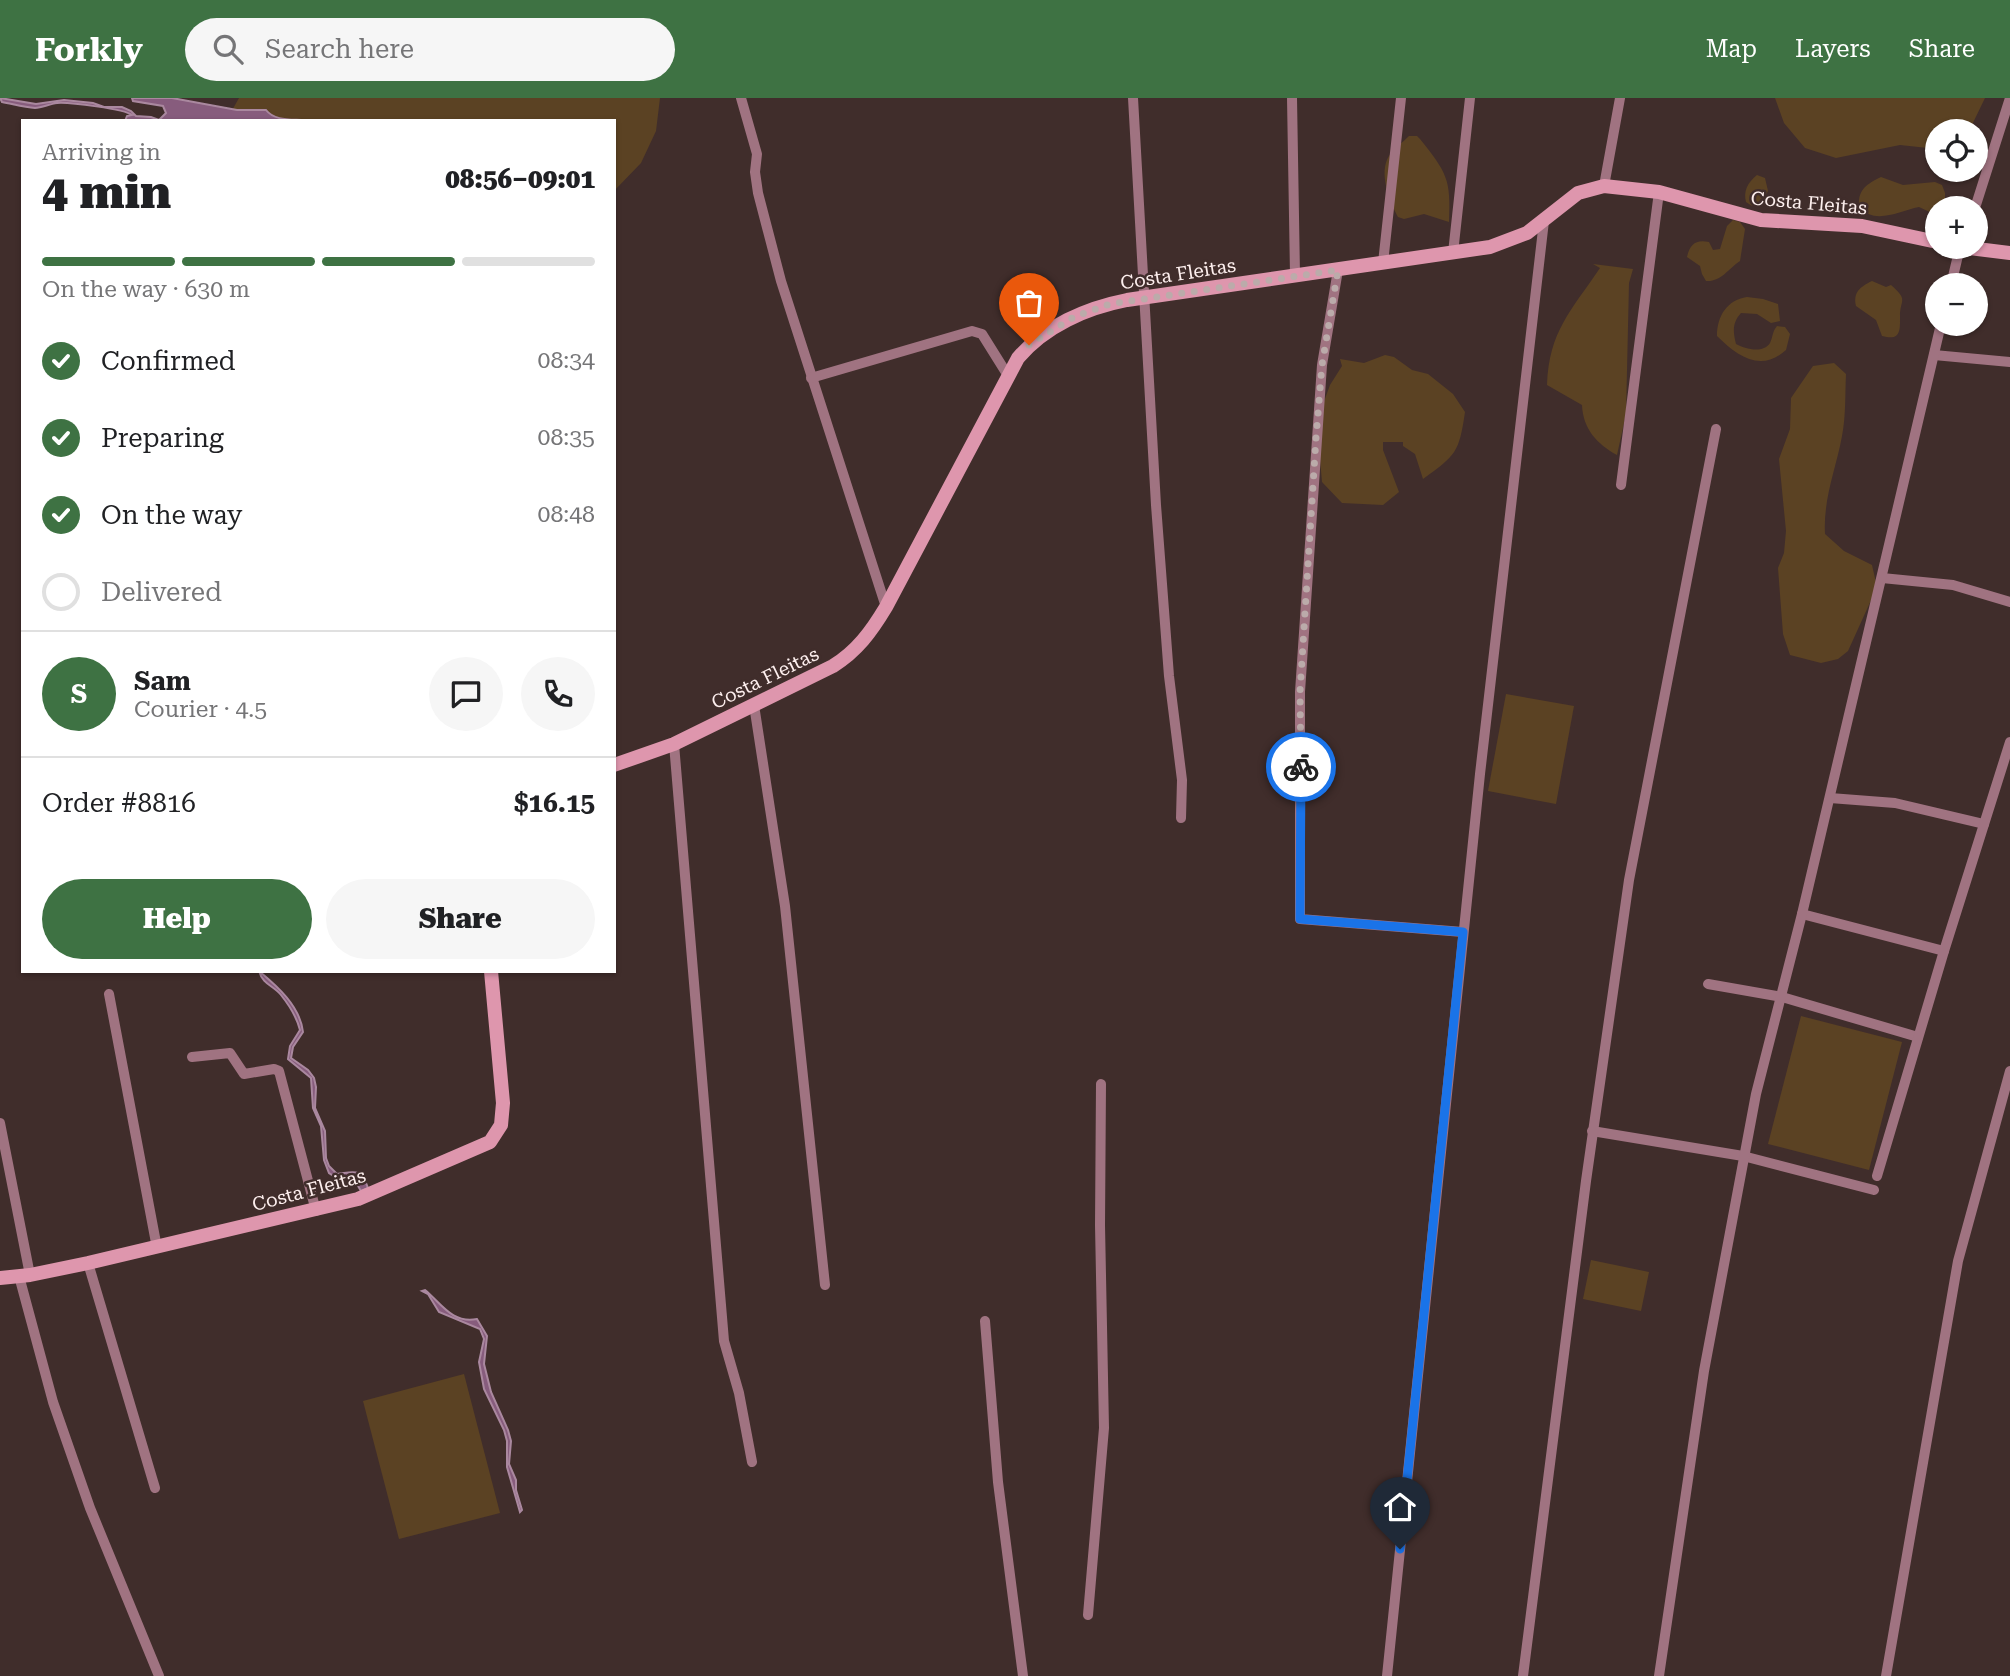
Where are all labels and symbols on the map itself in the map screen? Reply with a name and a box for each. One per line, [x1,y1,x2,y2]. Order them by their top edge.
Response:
street label: Costa Fleitas [1750,186,1868,220]
street label: Costa Fleitas [1119,254,1237,294]
pin [999,273,1059,345]
street label: Costa Fleitas [708,642,822,714]
courier [1266,732,1336,802]
street label: Costa Fleitas [250,1164,368,1216]
pin [1370,1477,1430,1549]

